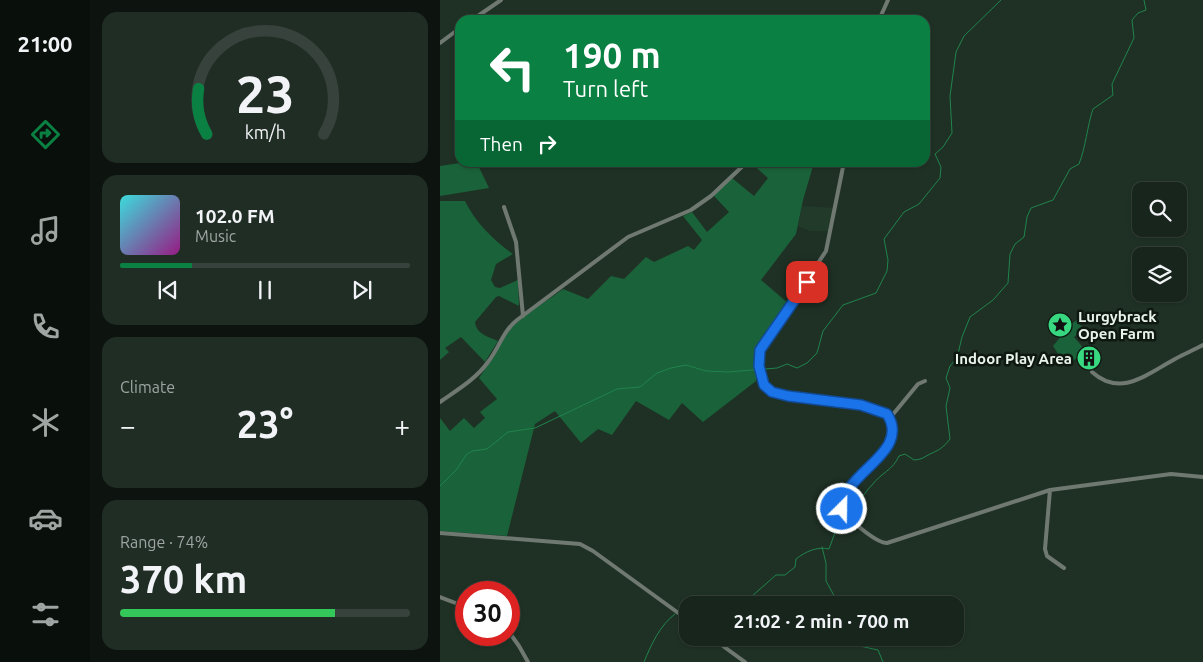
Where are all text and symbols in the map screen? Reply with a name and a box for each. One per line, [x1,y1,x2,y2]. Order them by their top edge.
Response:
text: 21:00 [17,31,73,56]
icon: left [480,35,545,100]
text: 190 m [563,35,661,75]
text: 23 [236,65,294,123]
text: Turn left [563,76,648,101]
icon: directions [28,117,63,152]
text: km/h [244,122,286,142]
icon: right [533,130,561,158]
text: Then [480,133,523,155]
map controls [1132,182,1187,302]
button: search [1132,182,1187,237]
text: 102.0 FM [195,205,275,227]
icon: music [28,213,63,248]
text: Music [195,227,236,245]
button: layers [1132,247,1187,302]
pin [786,261,828,303]
icon: arrive [793,268,821,296]
icon: previous [154,276,182,304]
icon: pause [251,276,279,304]
icon: next [348,276,376,304]
place label: Lurgybrack Open Farm [1078,308,1157,342]
icon: phone [28,309,63,344]
place icon: Lurgybrack Open Farm [1047,312,1073,338]
building icon: Indoor Play Area [1076,345,1102,371]
place label: Indoor Play Area [955,350,1072,367]
text: Climate [120,378,175,396]
text: 23° [237,403,293,445]
icon: climate [28,405,63,440]
text: − [120,410,136,441]
text: + [394,410,410,441]
position arrow [815,482,867,534]
icon: car [28,501,63,536]
text: Range · 74% [120,533,208,551]
text: 370 km [120,558,247,600]
speed limit sign: 30 [455,581,520,646]
icon: filters [28,597,63,632]
text: 21:02 · 2 min · 700 m [734,610,909,632]

